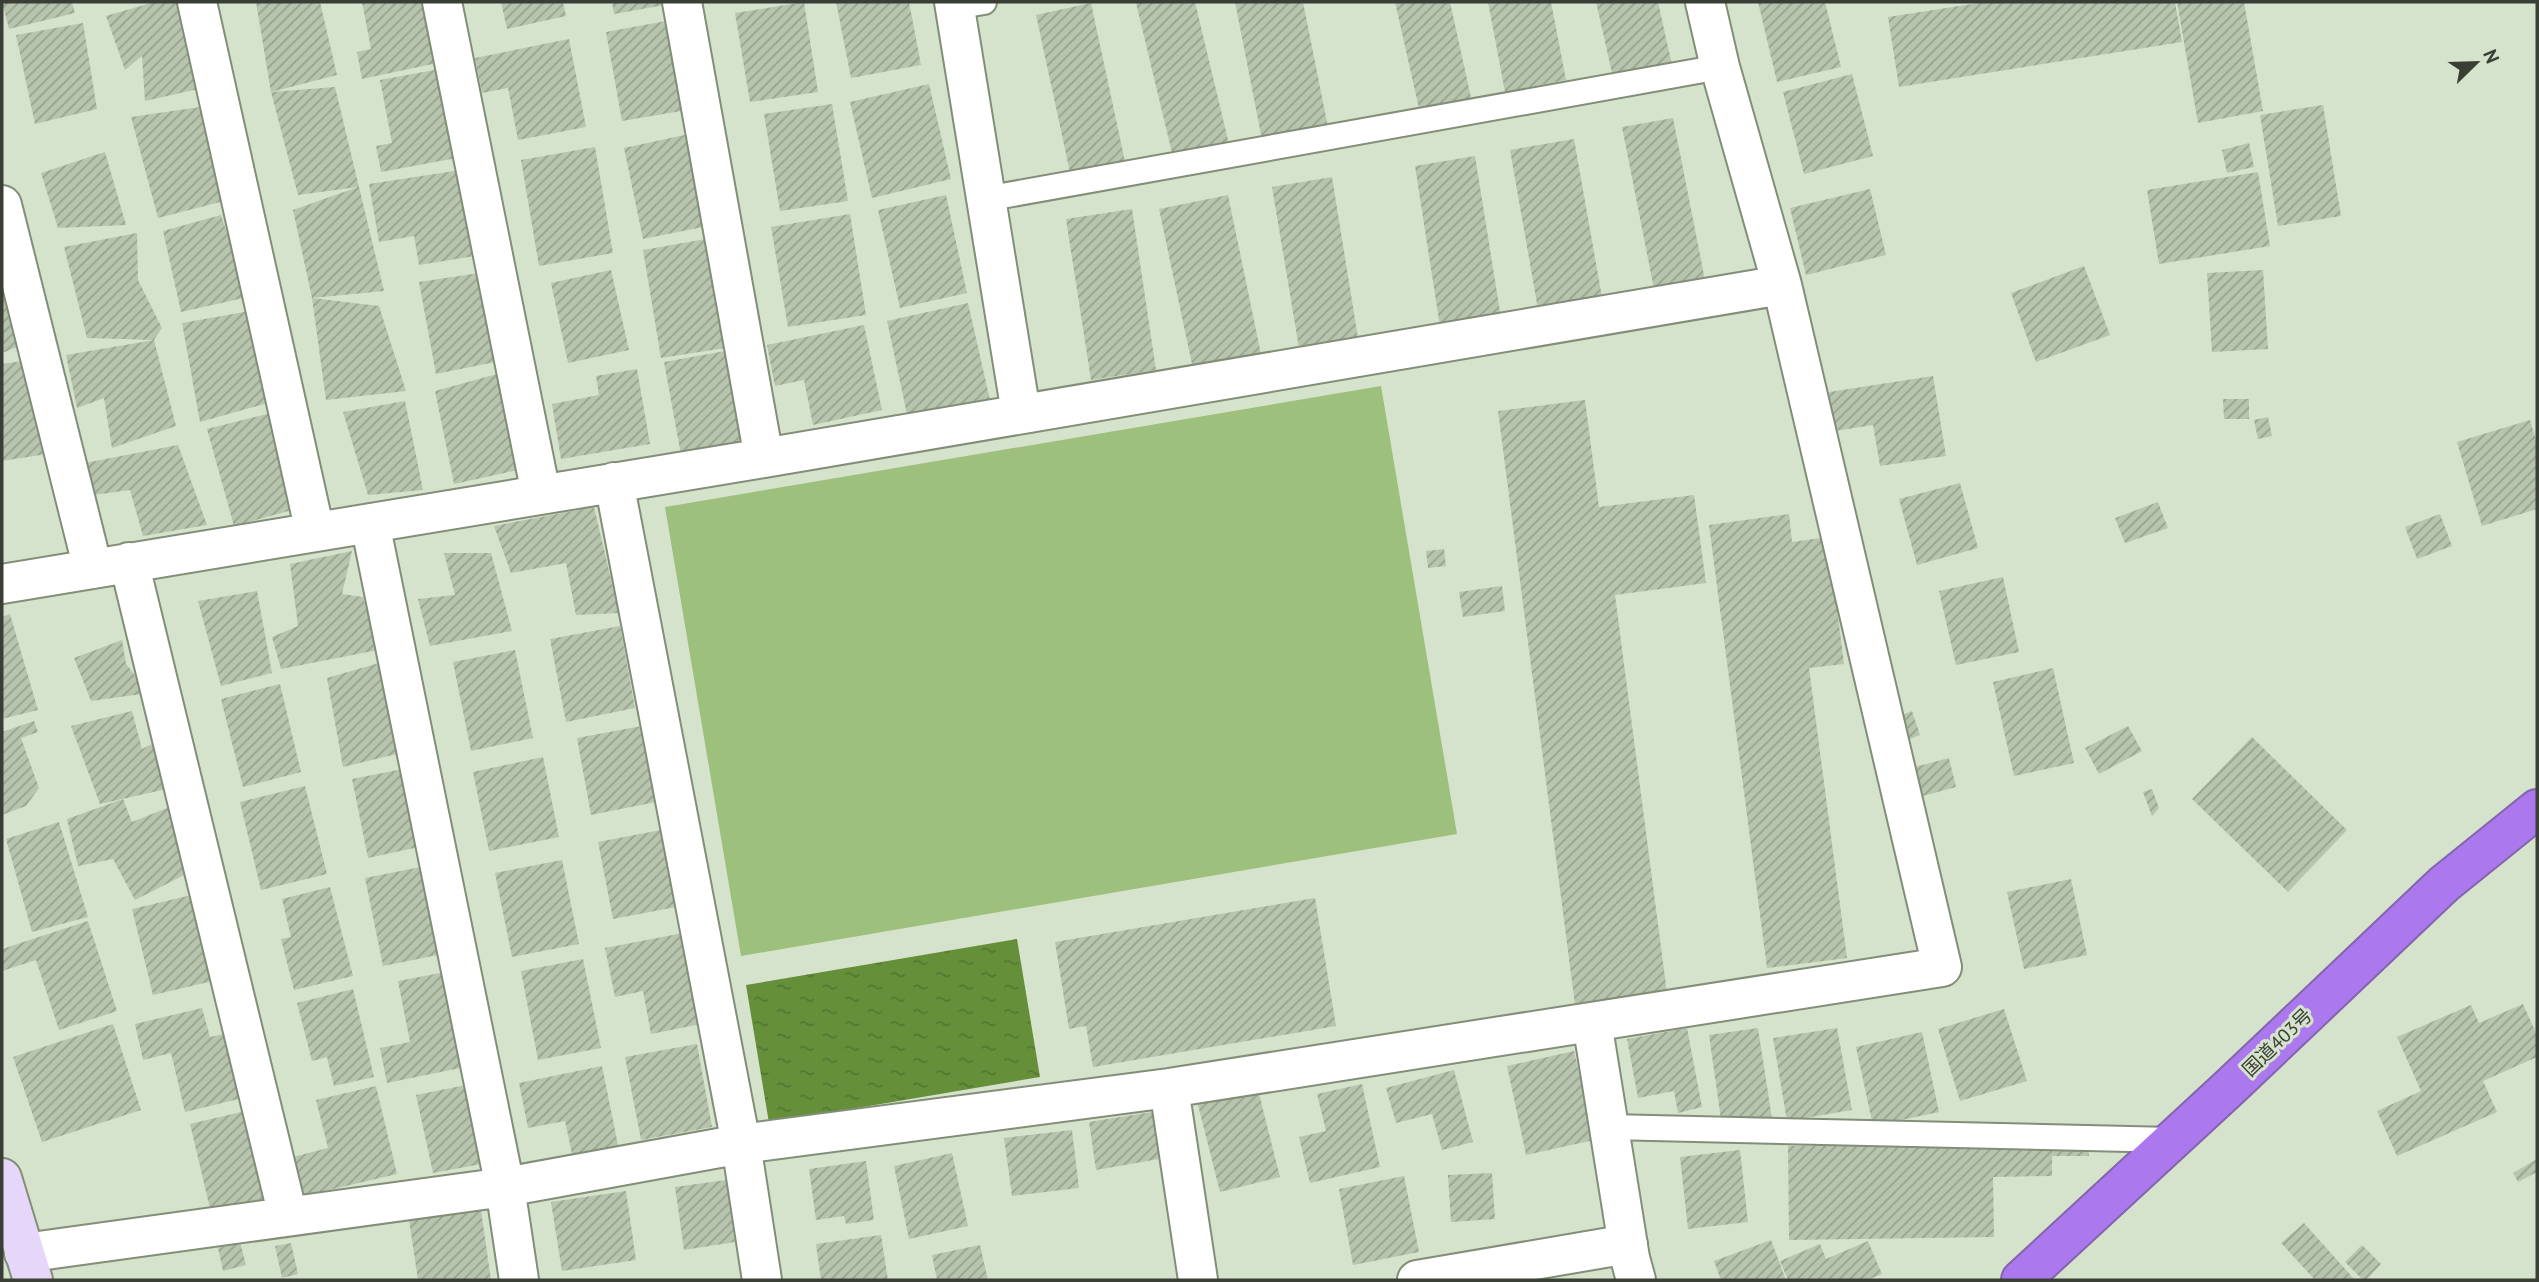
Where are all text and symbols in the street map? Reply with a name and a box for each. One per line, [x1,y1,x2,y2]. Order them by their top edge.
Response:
north arrow [2441,28,2511,98]
text: N [2478,46,2505,67]
street label: 国道403号 [2237,1003,2317,1081]

